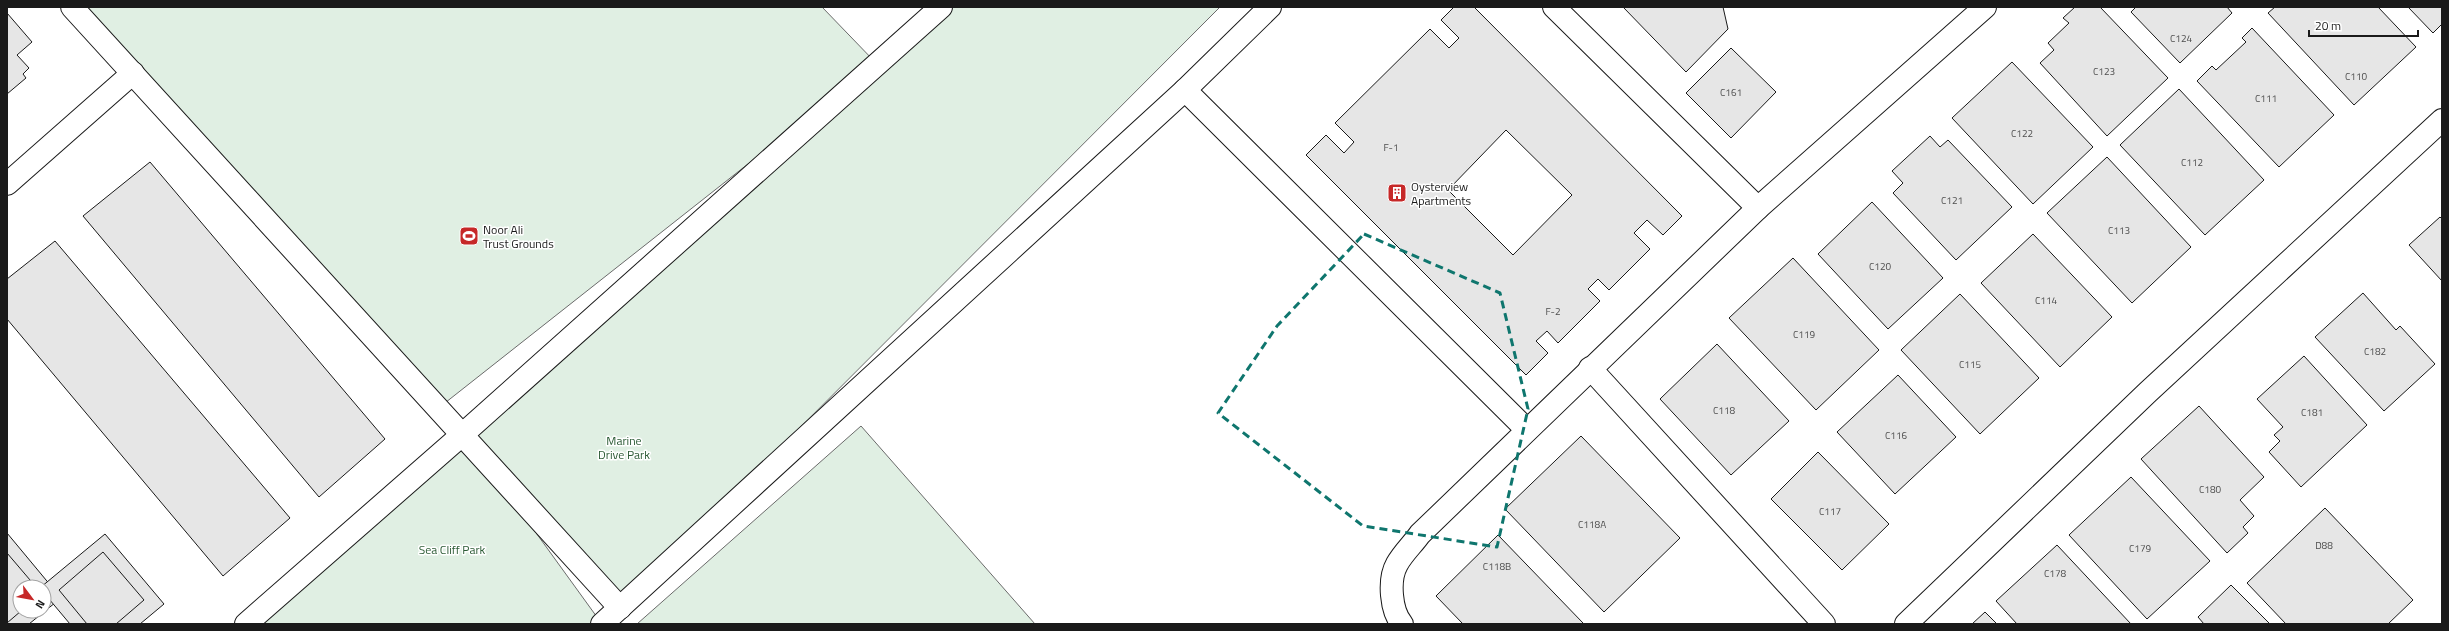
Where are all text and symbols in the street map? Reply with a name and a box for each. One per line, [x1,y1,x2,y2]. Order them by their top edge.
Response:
scale bar [2309,12,2418,38]
text: 20 m [2315,16,2341,35]
house number: C124 [2170,31,2193,46]
house number: C123 [2093,64,2115,79]
house number: C110 [2345,69,2368,84]
house number: C161 [1720,85,1742,100]
house number: C111 [2255,91,2277,106]
house number: C122 [2011,126,2033,141]
house number: F-1 [1383,140,1399,155]
house number: C112 [2181,155,2203,170]
place label: Oysterview Apartments [1411,177,1472,210]
building icon: Oysterview Apartments [1386,182,1408,204]
house number: C121 [1941,193,1963,208]
place label: Noor Ali Trust Grounds [483,220,554,253]
house number: C113 [2108,223,2130,238]
sports icon: Noor Ali Trust Grounds [458,225,480,247]
house number: C120 [1869,259,1892,274]
house number: C114 [2035,293,2058,308]
house number: F-2 [1545,304,1561,319]
house number: C119 [1793,327,1816,342]
house number: C182 [2364,344,2386,359]
house number: C115 [1959,357,1982,372]
house number: C118 [1713,403,1736,418]
house number: C181 [2301,405,2323,420]
house number: C116 [1885,428,1908,443]
park label: Marine Drive Park [598,431,650,464]
house number: C180 [2199,482,2222,497]
house number: C117 [1819,504,1841,519]
house number: C118A [1578,517,1606,532]
house number: D88 [2315,538,2333,553]
park label: Sea Cliff Park [419,540,486,559]
house number: C179 [2129,541,2152,556]
house number: C118B [1483,559,1511,574]
house number: C178 [2044,566,2067,581]
north arrow [12,579,52,619]
text: N [32,597,49,612]

